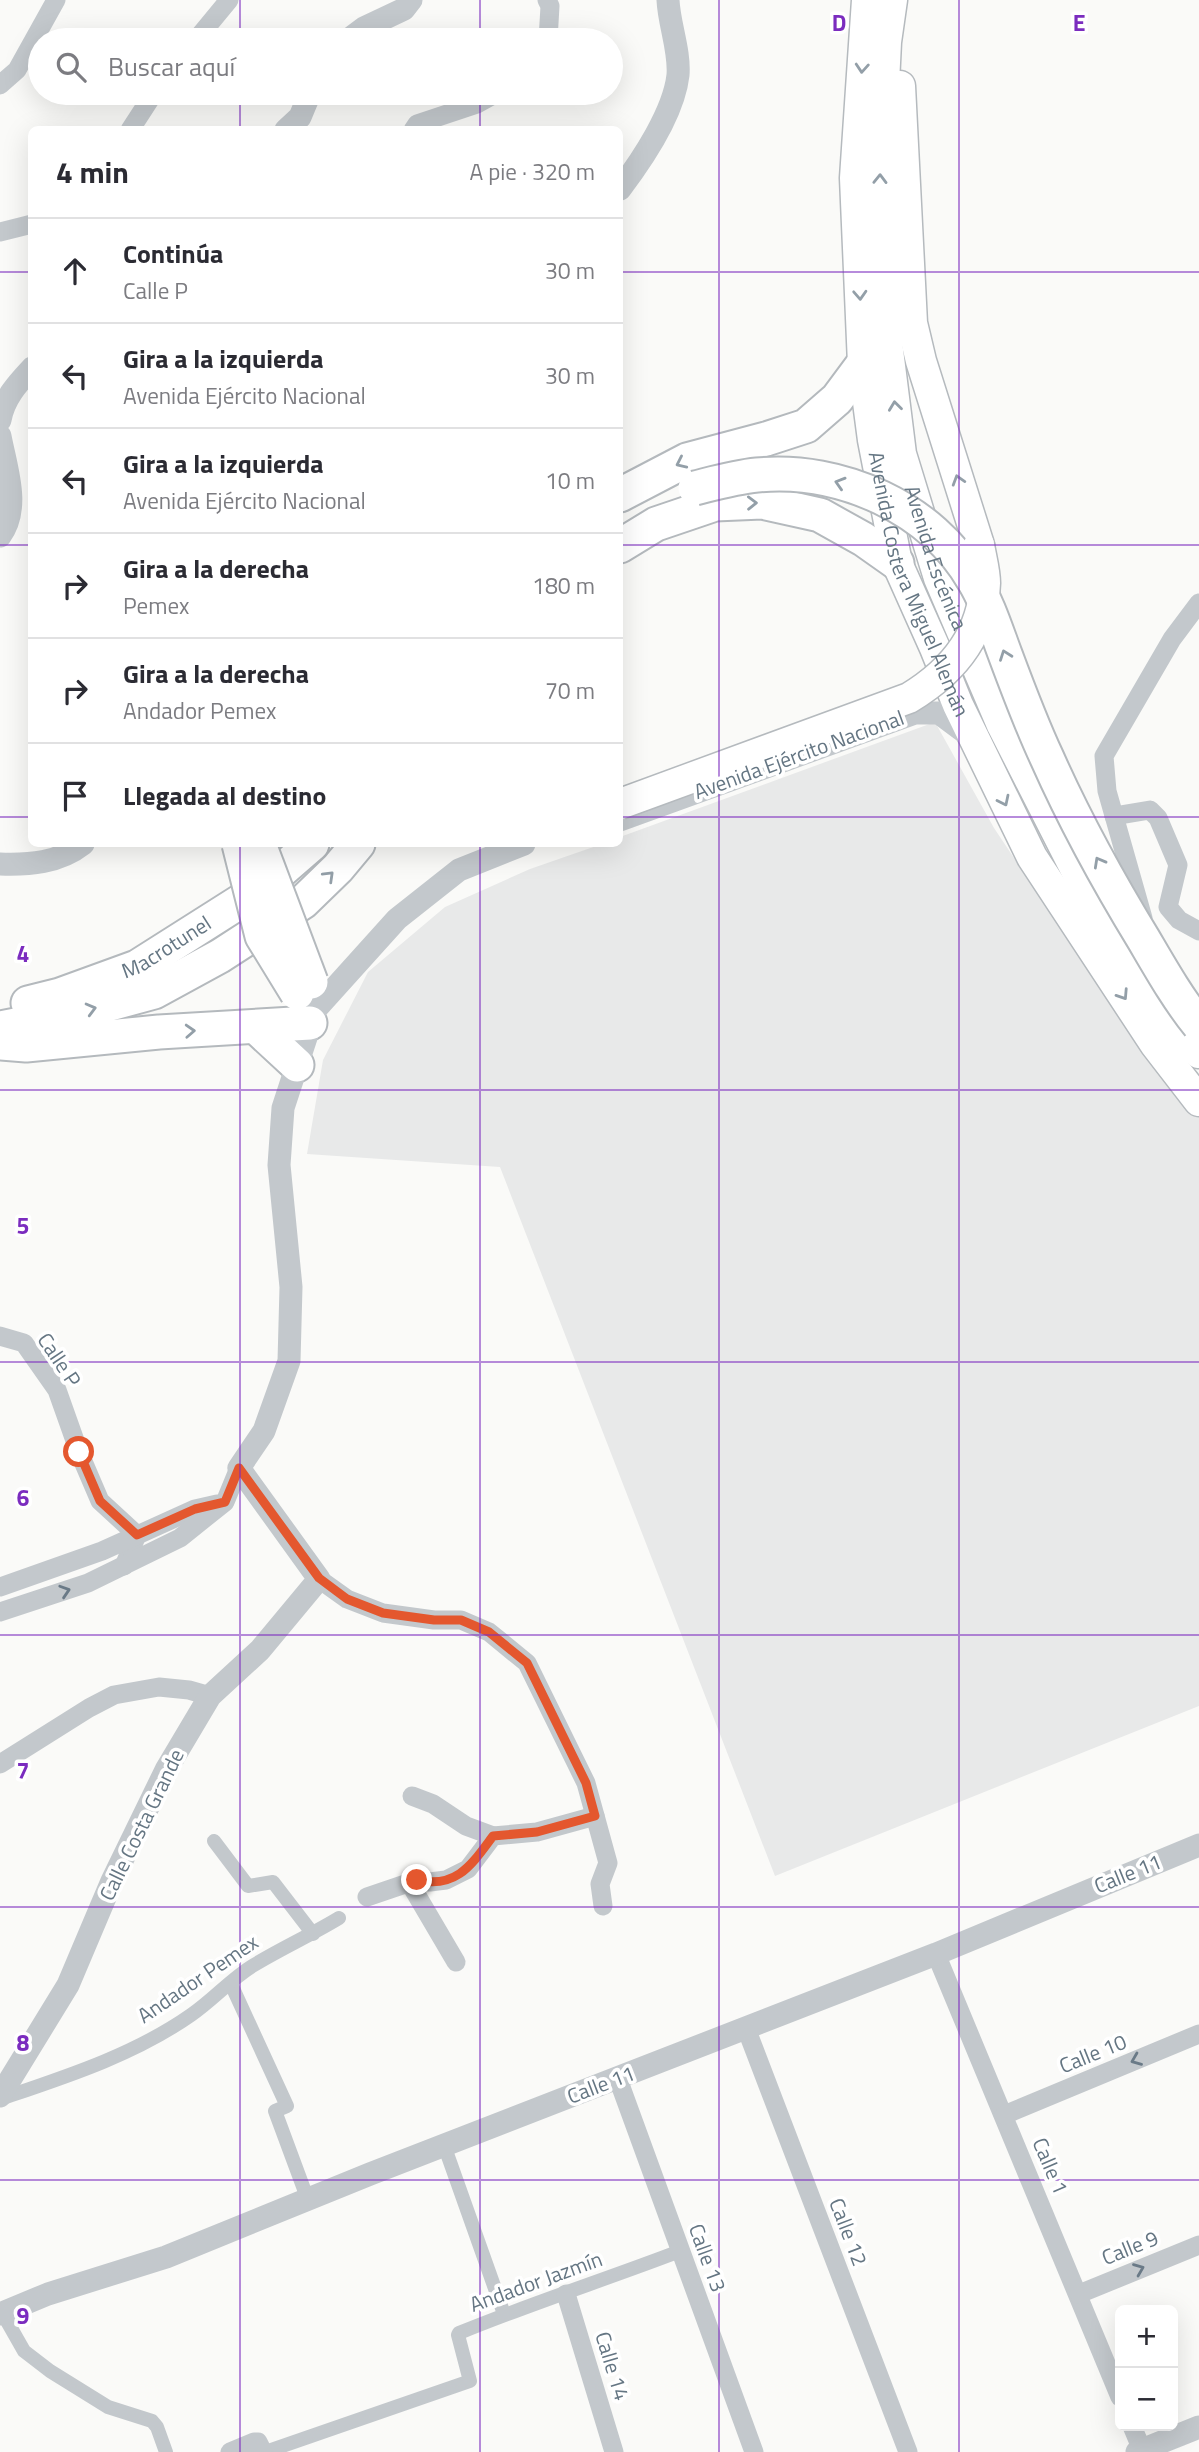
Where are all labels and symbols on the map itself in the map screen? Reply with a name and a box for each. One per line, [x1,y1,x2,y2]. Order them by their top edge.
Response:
text: D [832,5,846,40]
text: E [1073,5,1085,40]
one-way arrow [855,63,870,74]
one-way arrow [872,174,888,184]
one-way arrow [853,290,868,301]
one-way arrow [888,400,903,412]
street label: Avenida Costera Miguel Alemán [861,449,978,722]
one-way arrow [676,455,689,469]
one-way arrow [952,474,966,486]
one-way arrow [834,476,846,491]
street label: Avenida Escénica [896,481,977,635]
one-way arrow [747,495,757,511]
one-way arrow [1000,650,1014,662]
street label: Avenida Ejército Nacional [689,701,908,807]
one-way arrow [996,794,1010,806]
one-way arrow [1094,857,1107,870]
one-way arrow [321,872,334,885]
street label: Macrotunel [117,907,217,986]
text: 4 [17,936,29,971]
one-way arrow [1114,987,1127,1000]
one-way arrow [85,1003,97,1018]
one-way arrow [185,1023,196,1038]
text: 5 [17,1208,29,1243]
street label: Calle P [30,1326,90,1393]
route start [63,1436,94,1467]
text: 6 [17,1480,30,1515]
one-way arrow [58,1585,70,1599]
street label: Calle Costa Grande [91,1743,192,1906]
text: 7 [17,1753,29,1788]
street label: Calle 11 [1089,1845,1166,1901]
route end [401,1864,432,1895]
street label: Andador Pemex [130,1925,265,2031]
text: 8 [17,2025,30,2060]
street label: Calle 10 [1054,2025,1131,2081]
one-way arrow [1131,2052,1143,2066]
street label: Calle 11 [562,2057,639,2112]
street label: Calle 1 [1025,2132,1077,2199]
street label: Calle 12 [821,2193,876,2270]
street label: Calle 13 [681,2219,735,2296]
street label: Calle 9 [1096,2221,1163,2273]
street label: Andador Jazmín [465,2242,606,2320]
one-way arrow [1132,2264,1144,2278]
text: 9 [17,2298,30,2333]
street label: Calle 14 [587,2327,639,2404]

